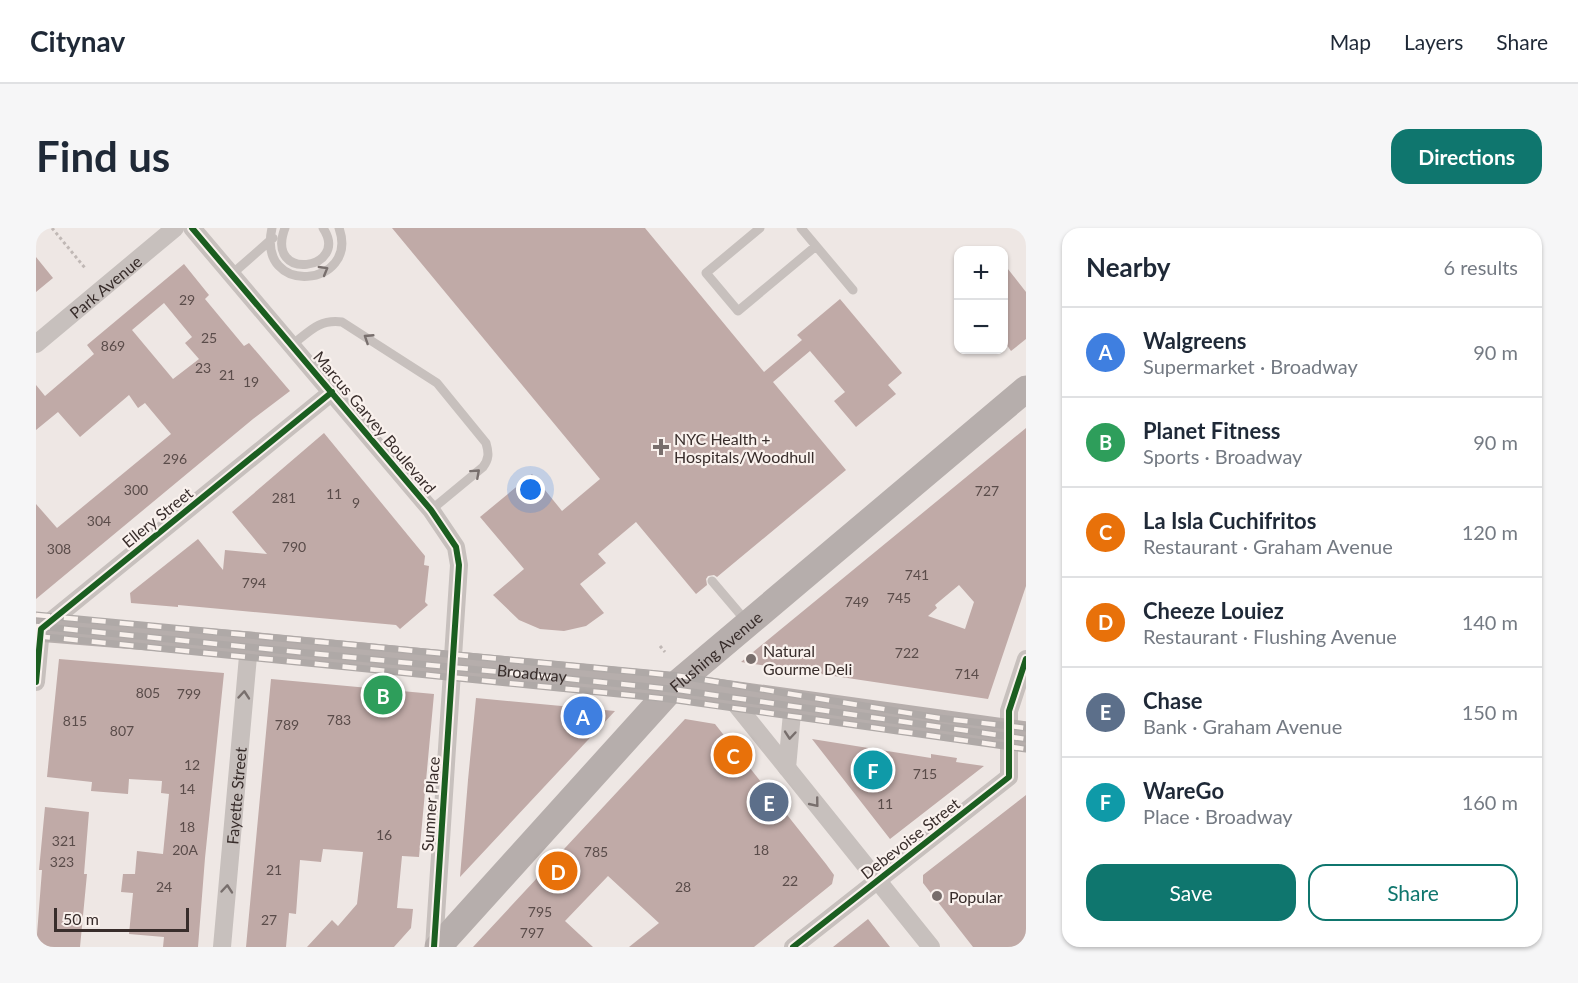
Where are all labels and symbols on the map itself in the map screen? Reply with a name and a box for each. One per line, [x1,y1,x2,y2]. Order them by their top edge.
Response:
street label: Park Avenue [65,251,145,322]
one-way arrow [318,266,328,278]
house number: 29 [179,291,195,308]
house number: 25 [201,329,217,346]
one-way arrow [363,335,374,346]
house number: 869 [101,337,125,354]
street label: Marcus Garvey Boulevard [310,347,440,497]
house number: 23 [195,359,211,376]
house number: 21 [219,366,235,383]
house number: 19 [243,373,259,390]
place label: NYC Health + Hospitals/Woodhull [674,429,815,466]
marker: NYC Health + Hospitals/Woodhull [652,438,670,456]
house number: 296 [163,450,187,467]
one-way arrow [469,469,480,480]
your location [516,475,545,504]
house number: 300 [124,481,148,498]
house number: 727 [975,482,999,499]
street label: Ellery Street [118,483,196,551]
house number: 11 [326,485,342,502]
house number: 281 [272,489,296,506]
house number: 9 [352,494,360,511]
house number: 304 [87,512,111,529]
house number: 790 [282,538,306,555]
house number: 308 [47,540,71,557]
house number: 741 [905,566,929,583]
house number: 794 [242,574,266,591]
house number: 745 [887,589,911,606]
house number: 749 [845,593,869,610]
street label: Flushing Avenue [665,607,766,695]
place label: Natural Gourme Deli [763,641,852,678]
house number: 722 [895,644,919,661]
marker: Natural Gourme Deli [744,652,758,666]
street label: Broadway [496,659,569,685]
house number: 714 [955,665,979,682]
pin: B [364,672,402,718]
house number: 805 [136,684,160,701]
house number: 799 [177,685,201,702]
one-way arrow [237,690,250,699]
pin: A [564,694,602,738]
house number: 783 [327,711,351,728]
house number: 815 [63,712,87,729]
house number: 789 [275,716,299,733]
house number: 807 [110,722,134,739]
one-way arrow [784,731,797,740]
pin: C [714,732,752,778]
street label: Fayette Street [222,746,249,845]
pin: F [854,748,892,792]
house number: 12 [184,756,200,773]
street label: Sumner Place [417,756,443,852]
house number: 715 [913,765,937,782]
house number: 14 [179,780,195,797]
pin: E [750,780,788,824]
street label: Debevoise Street [857,793,963,883]
house number: 11 [877,795,893,812]
one-way arrow [808,796,819,807]
house number: 18 [179,818,195,835]
house number: 16 [376,826,392,843]
house number: 321 [52,832,76,849]
house number: 20A [172,841,198,858]
house number: 18 [753,841,769,858]
house number: 785 [584,843,608,860]
pin: D [538,848,578,894]
house number: 323 [50,853,74,870]
house number: 21 [266,861,282,878]
house number: 22 [782,872,798,889]
house number: 24 [156,878,172,895]
house number: 28 [675,878,691,895]
one-way arrow [220,884,233,893]
place label: Popular [949,887,1003,906]
marker: Popular [930,889,944,903]
house number: 795 [528,903,552,920]
scale bar [54,905,189,932]
house number: 27 [261,911,277,928]
house number: 797 [520,924,544,941]

